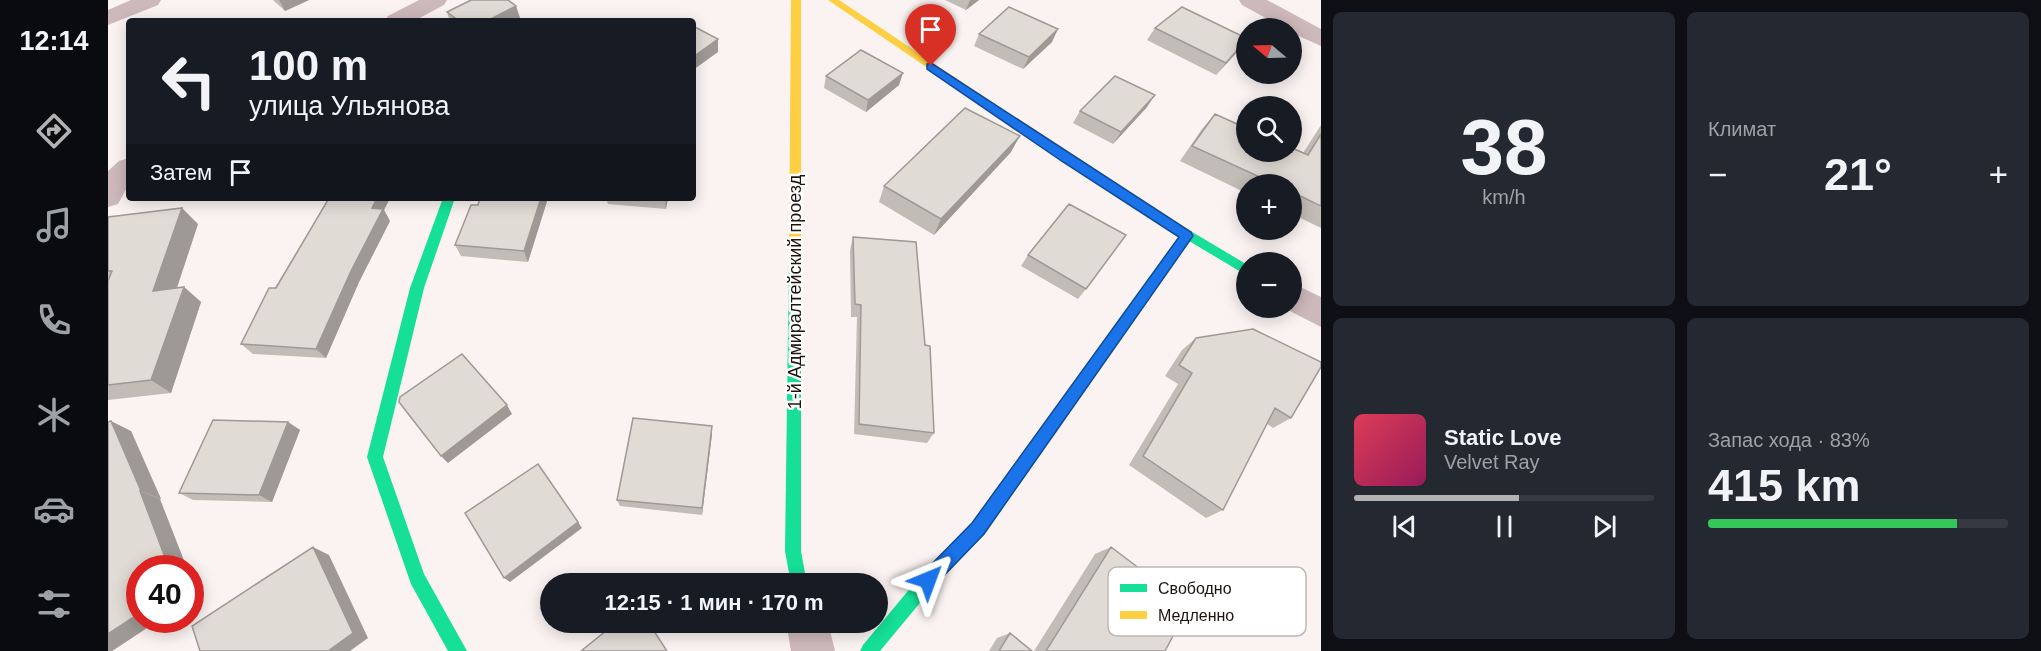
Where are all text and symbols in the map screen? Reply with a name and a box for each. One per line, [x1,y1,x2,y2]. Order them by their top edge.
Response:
pin [905,4,956,66]
icon: arrive [914,13,947,46]
north arrow [1236,18,1302,84]
map controls [1236,18,1302,318]
text: 12:14 [19,26,89,56]
icon: left [150,42,228,120]
text: 100 m [249,42,368,89]
text: улица Ульянова [249,91,450,121]
button: search [1236,96,1302,162]
text: 38 [1461,103,1547,191]
icon: directions [33,110,75,152]
text: Климат [1708,118,1776,140]
text: 21° [1824,149,1892,200]
icon: arrive [224,156,257,189]
text: − [1708,156,1727,193]
text: + [1989,156,2008,193]
text: Затем [150,160,212,185]
street label: 1-й Адмиралтейский проезд [785,174,805,409]
button: + [1236,174,1302,240]
text: km/h [1482,186,1526,208]
icon: music [33,204,75,246]
button: − [1236,252,1302,318]
icon: phone [33,299,75,341]
icon: climate [33,394,75,436]
text: Static Love [1444,425,1561,450]
text: Запас хода · 83% [1708,429,1870,451]
text: Velvet Ray [1444,451,1540,473]
text: 415 km [1708,460,1861,511]
icon: car [33,488,75,530]
icon: previous [1388,510,1421,543]
icon: pause [1488,510,1521,543]
icon: next [1588,510,1621,543]
position arrow [896,548,960,612]
speed limit sign: 40 [126,555,204,633]
legend [1108,567,1306,636]
text: Свободно [1158,580,1232,597]
icon: filters [33,583,75,625]
text: 12:15 · 1 мин · 170 m [604,590,824,615]
text: Медленно [1158,607,1234,624]

